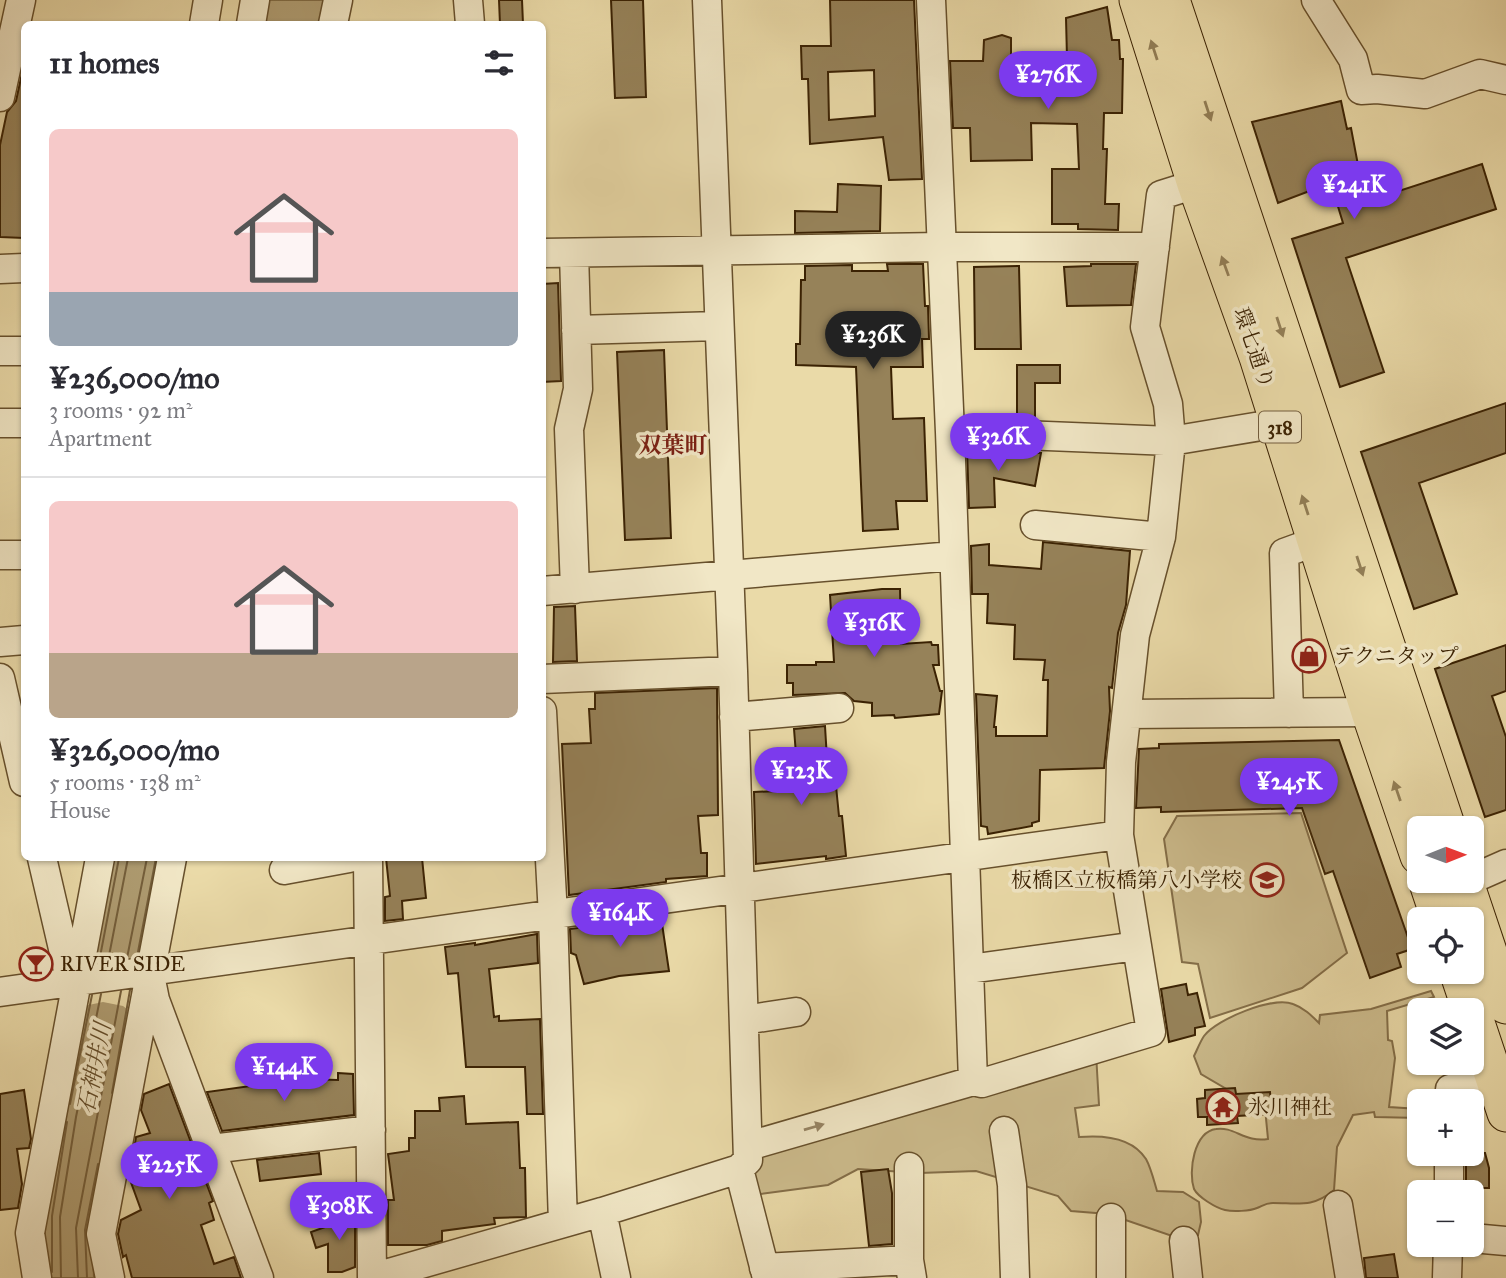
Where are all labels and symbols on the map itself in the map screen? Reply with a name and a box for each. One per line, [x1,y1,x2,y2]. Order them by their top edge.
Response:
one-way arrow [1148,39,1158,60]
pin: ¥276K [999,52,1097,111]
one-way arrow [1203,101,1214,122]
pin: ¥241K [1305,162,1403,221]
one-way arrow [1219,255,1230,276]
street label: 環七通り [1228,304,1280,392]
pin: ¥236K [824,312,922,371]
one-way arrow [1275,317,1286,338]
road number: 318 [1259,412,1301,442]
pin: ¥326K [949,414,1047,473]
district label: 双葉町 [639,431,708,459]
one-way arrow [1299,494,1310,515]
one-way arrow [1355,556,1365,577]
pin: ¥316K [825,600,923,659]
shop icon: テクニタップ [1290,637,1328,675]
place label: テクニタップ [1334,643,1459,669]
pin: ¥123K [752,748,850,807]
pin: ¥245K [1240,758,1338,818]
one-way arrow [1391,781,1402,802]
north arrow [1407,816,1484,892]
school or university icon: 板橋区立板橋第八小学校 [1248,861,1286,899]
place label: 板橋区立板橋第八小学校 [1011,867,1242,893]
pin: ¥164K [571,890,669,949]
bar icon: RIVER SIDE [17,945,55,983]
place label: RIVER SIDE [60,951,185,977]
water label: 石神井川 [71,1017,117,1116]
pin: ¥144K [235,1044,333,1103]
temple icon: 氷川神社 [1204,1088,1242,1126]
place label: 氷川神社 [1248,1094,1332,1120]
one-way arrow [804,1121,826,1132]
pin: ¥225K [120,1142,218,1201]
pin: ¥308K [290,1182,388,1242]

